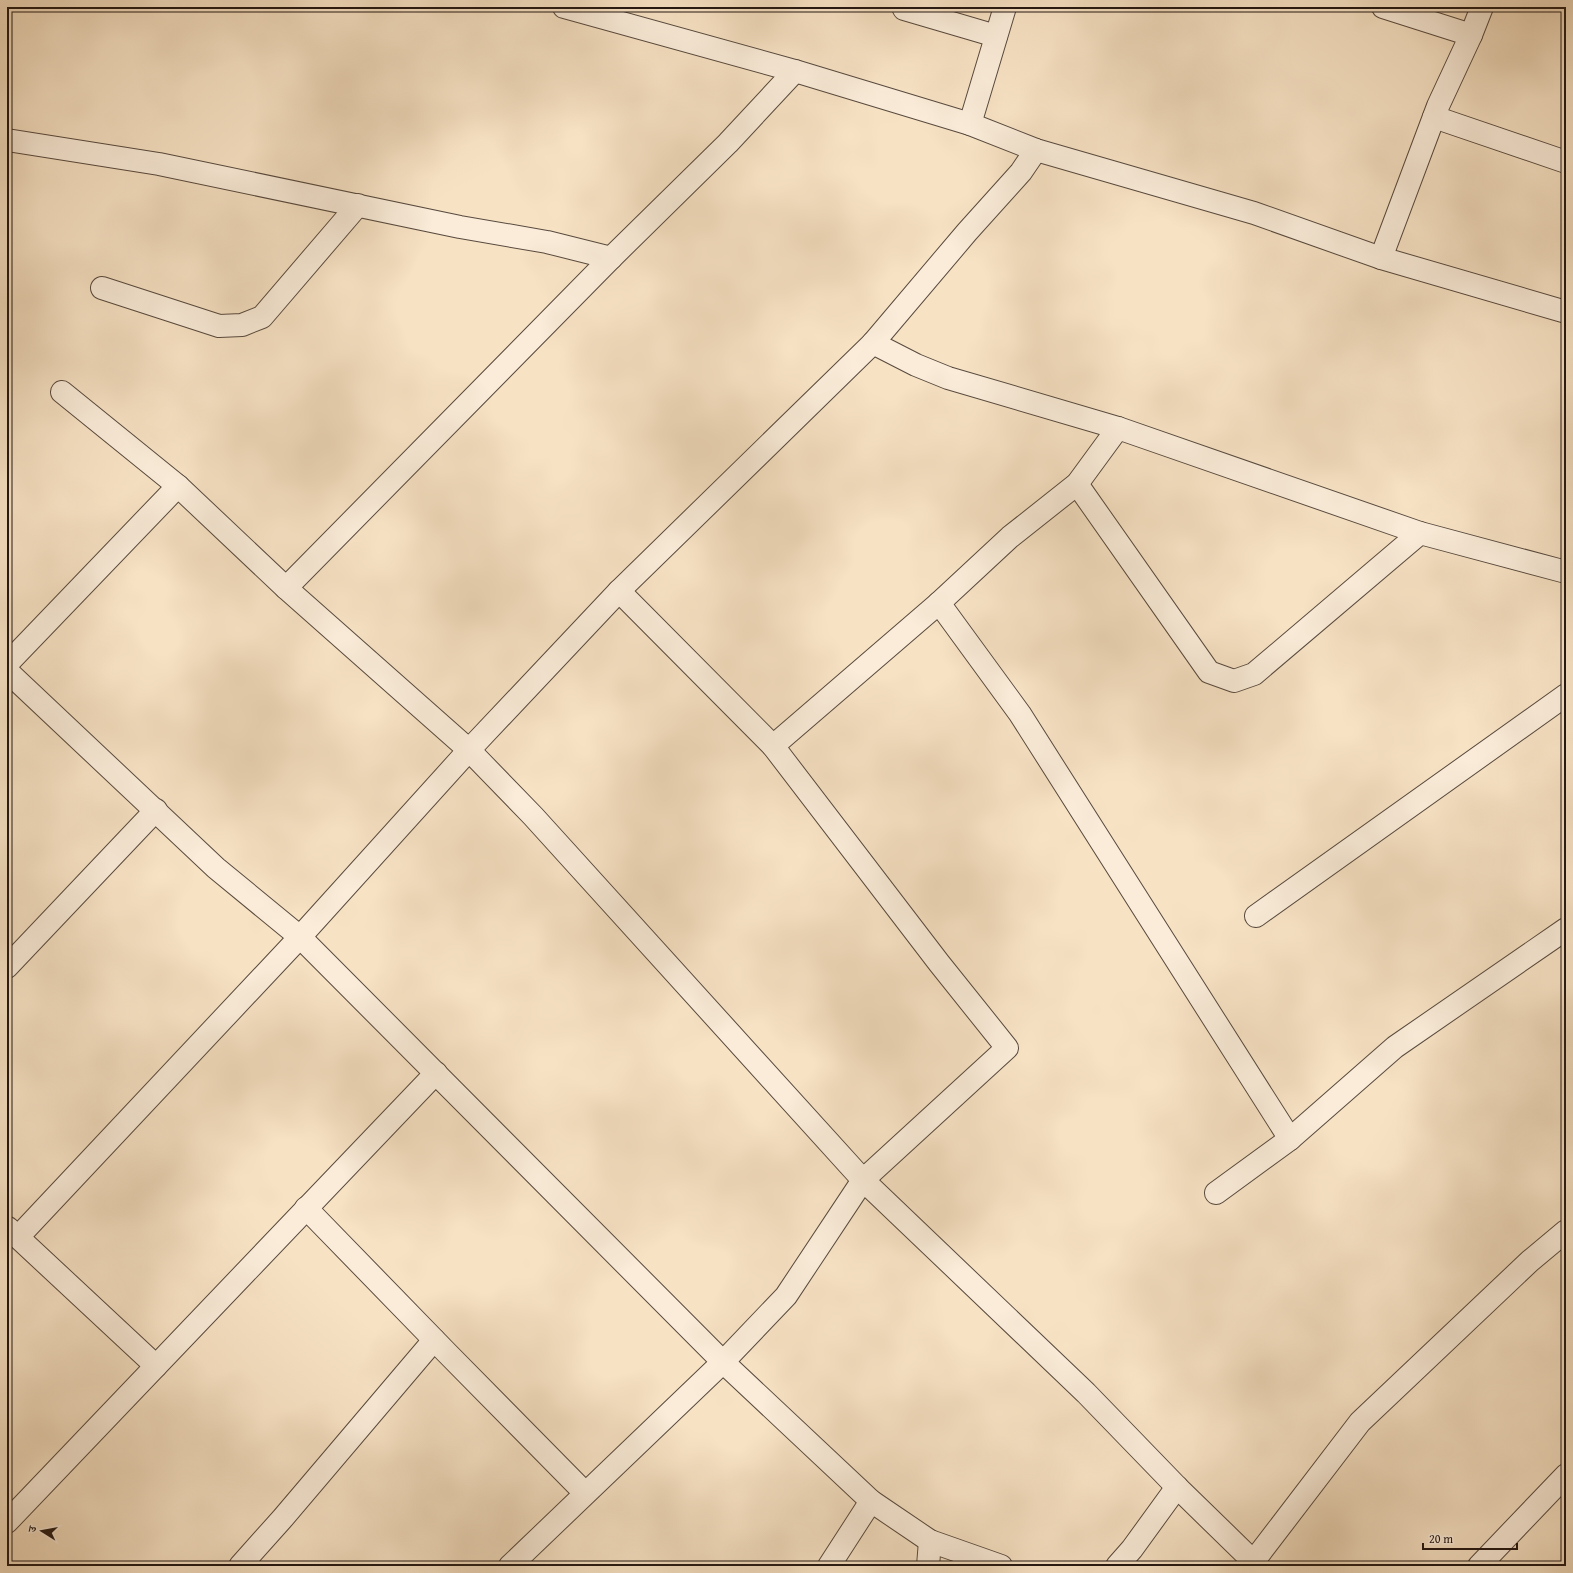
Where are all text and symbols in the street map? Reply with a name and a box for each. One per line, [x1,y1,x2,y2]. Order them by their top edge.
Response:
north arrow [22,1511,62,1551]
text: उ [24,1523,41,1534]
scale bar [1423,1525,1517,1551]
text: 20 m [1429,1530,1453,1547]

